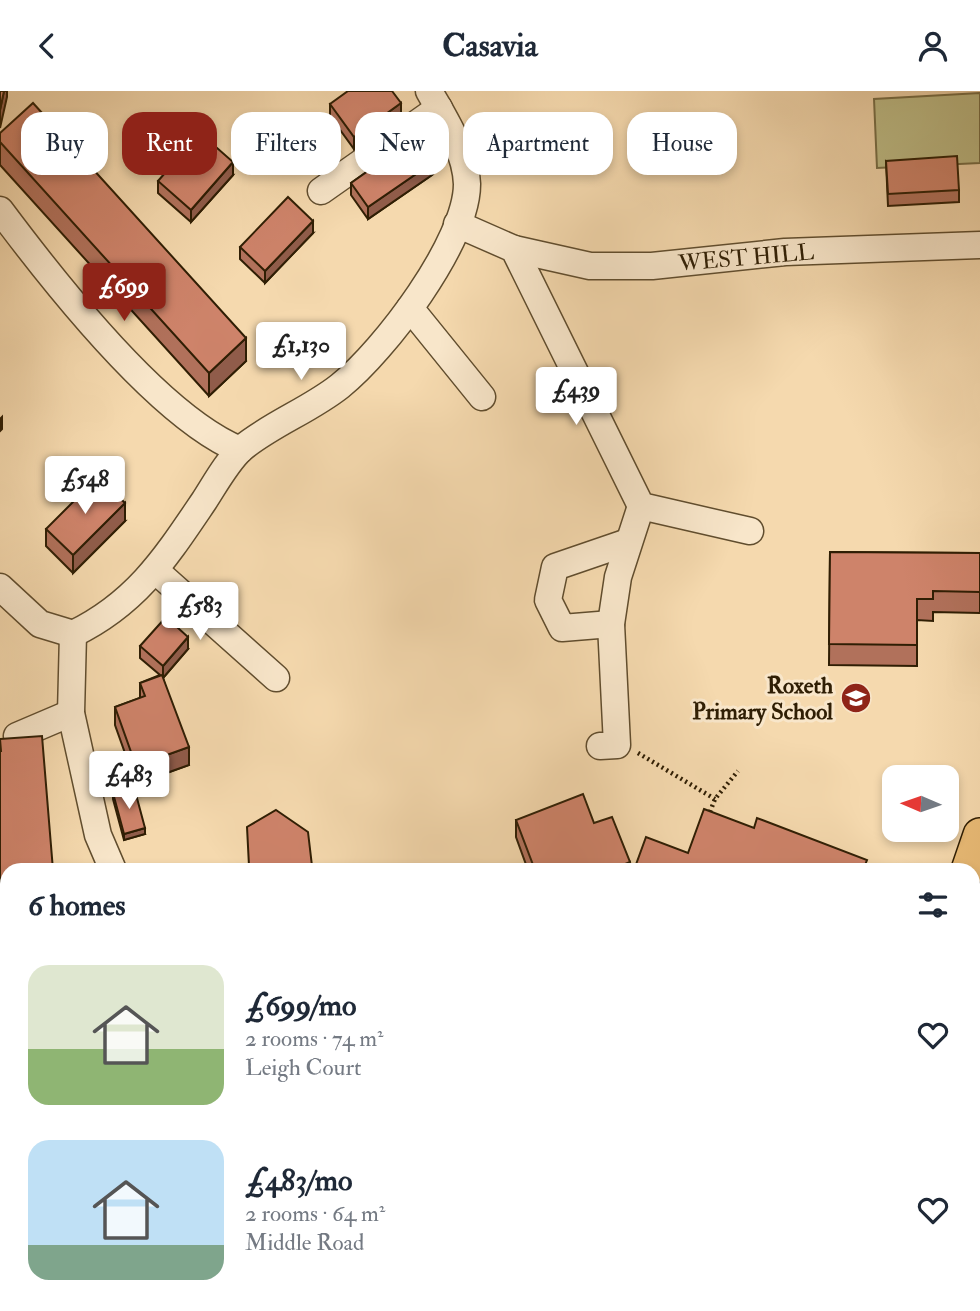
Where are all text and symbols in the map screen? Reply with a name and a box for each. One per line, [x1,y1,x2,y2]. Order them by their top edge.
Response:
text: Casavia [442,26,538,66]
icon: back [28,27,66,65]
icon: person [914,27,952,65]
chip: Buy [21,112,108,175]
chip: Rent [122,112,217,175]
chip: Filters [231,112,341,175]
chip: New [355,112,449,175]
chip: Apartment [463,112,613,175]
chip: House [627,112,737,175]
street label: WEST HILL [676,237,815,278]
pin: £699 [83,264,165,323]
text: £699 [99,271,149,300]
pin: £1,130 [244,323,358,382]
text: £1,130 [272,330,330,359]
pin: £439 [535,367,617,427]
text: £439 [552,375,600,404]
pin: £548 [44,457,126,516]
text: £548 [61,464,109,493]
pin: £583 [159,582,241,642]
text: £583 [177,590,223,619]
place label: Roxeth Primary School [692,671,834,727]
school or university icon: Roxeth Primary School [839,681,873,715]
pin: £483 [88,751,170,811]
text: £483 [105,759,153,788]
north arrow [882,765,959,842]
map controls [882,765,959,842]
icon: filters [914,886,952,924]
text: 6 homes [28,887,126,924]
text: £699/mo [245,987,356,1024]
icon: home [84,993,168,1077]
icon: heart [914,1016,952,1054]
text: 2 rooms · 74 m² [245,1024,384,1053]
text: Leigh Court [245,1053,361,1082]
text: £483/mo [245,1162,352,1199]
icon: home [84,1168,168,1252]
icon: heart [914,1191,952,1229]
text: 2 rooms · 64 m² [245,1199,385,1228]
text: Middle Road [245,1228,364,1257]

